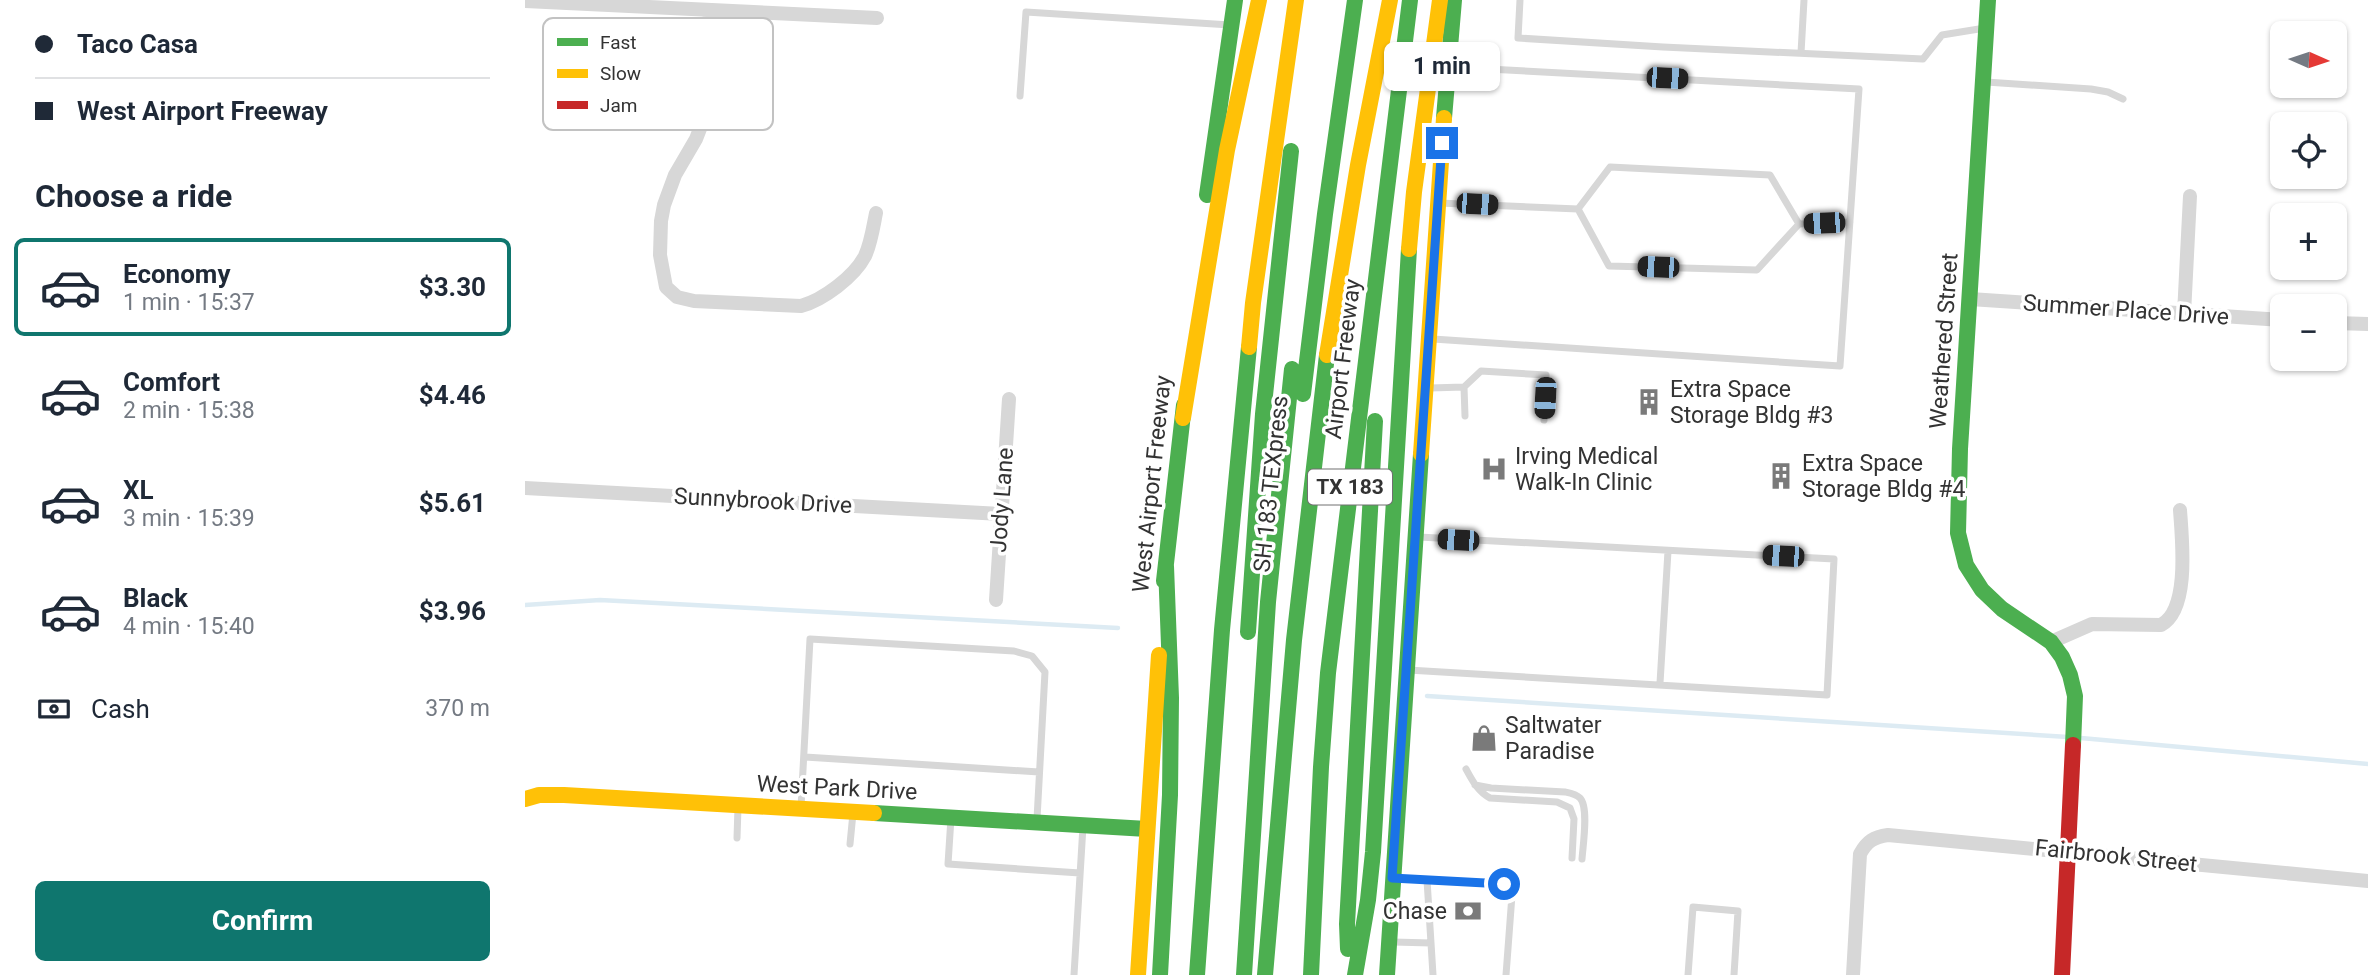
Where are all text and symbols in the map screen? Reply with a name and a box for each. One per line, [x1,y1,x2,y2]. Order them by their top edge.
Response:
legend [543,18,773,130]
north arrow [2270,21,2347,98]
map controls [2270,21,2347,371]
text: Taco Casa [77,29,198,59]
text: Fast [600,31,637,54]
callout: 1 min [1384,41,1500,90]
text: 1 min [1413,53,1471,80]
text: Slow [600,62,641,85]
car [1646,66,1689,90]
text: Jam [600,94,637,117]
text: West Airport Freeway [77,96,328,126]
button: locate [2270,112,2347,189]
route end [1426,127,1458,159]
text: Choose a ride [35,177,232,215]
car [1456,192,1499,216]
button: + [2270,203,2347,280]
car [1803,212,1846,234]
street label: Weathered Street [1924,252,1964,430]
icon: car [39,256,102,319]
car [1637,256,1680,278]
text: Economy [123,259,230,289]
text: $3.30 [419,272,486,302]
street label: Airport Freeway [1320,277,1366,441]
text: 1 min · 15:37 [123,289,255,316]
street label: Summer Place Drive [2022,289,2230,331]
button: − [2270,294,2347,371]
icon: car [39,364,102,427]
text: Comfort [123,367,220,397]
street label: West Airport Freeway [1127,374,1177,594]
car [1534,376,1557,420]
place label: Extra Space Storage Bldg #3 [1670,376,1833,429]
text: $4.46 [419,380,486,410]
building icon: Extra Space Storage Bldg #3 [1634,387,1664,417]
street label: SH 183 TEXpress [1248,394,1294,574]
text: 2 min · 15:38 [123,397,255,424]
place label: Irving Medical Walk-In Clinic [1515,443,1658,496]
street label: Jody Lane [985,447,1019,553]
place label: Extra Space Storage Bldg #4 [1802,450,1965,503]
hospital icon: Irving Medical Walk-In Clinic [1479,454,1509,484]
building icon: Extra Space Storage Bldg #4 [1766,461,1796,491]
road number: TX 183 [1308,470,1392,504]
icon: car [39,472,102,535]
text: XL [123,475,154,505]
street label: Sunnybrook Drive [673,483,853,519]
text: $5.61 [419,488,486,518]
text: 3 min · 15:39 [123,505,255,532]
car [1437,528,1480,552]
car [1762,544,1805,568]
icon: car [39,580,102,643]
text: Black [123,583,188,613]
text: $3.96 [419,596,486,626]
text: 4 min · 15:40 [123,613,255,640]
icon: cash [35,690,73,728]
text: Cash [91,694,150,724]
text: 370 m [425,695,490,722]
place label: Saltwater Paradise [1505,712,1602,765]
shop icon: Saltwater Paradise [1469,723,1499,753]
street label: West Park Drive [756,770,918,806]
street label: Fairbrook Street [2034,834,2198,878]
route start [1488,868,1520,900]
button: Confirm [35,881,490,961]
bank icon: Chase [1453,896,1483,926]
place label: Chase [1383,898,1447,925]

